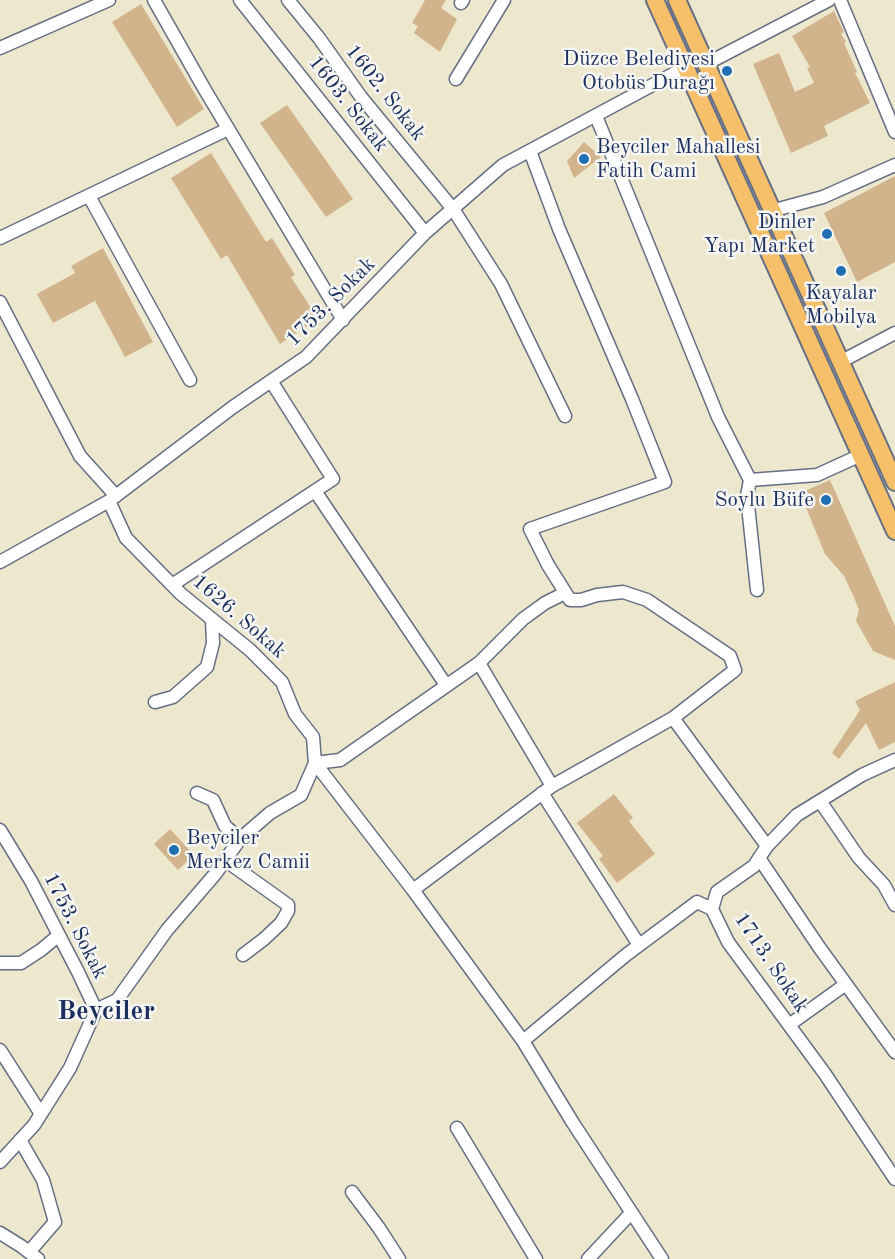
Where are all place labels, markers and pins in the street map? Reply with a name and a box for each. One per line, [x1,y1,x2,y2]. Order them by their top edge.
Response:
place label: Düzce Belediyesi Otobüs Durağı [563,46,715,96]
marker: Düzce Belediyesi Otobüs Durağı [720,64,734,78]
place label: Beyciler Mahallesi Fatih Cami [596,134,760,184]
marker: Beyciler Mahallesi Fatih Cami [577,152,591,166]
place label: Dinler Yapı Market [704,209,815,259]
marker: Dinler Yapı Market [820,227,834,241]
marker: Kayalar Mobilya [834,264,848,278]
place label: Kayalar Mobilya [805,280,877,330]
place label: Soylu Büfe [714,487,814,513]
marker: Soylu Büfe [819,493,833,507]
place label: Beyciler Merkez Camii [186,825,310,875]
marker: Beyciler Merkez Camii [167,843,181,857]

